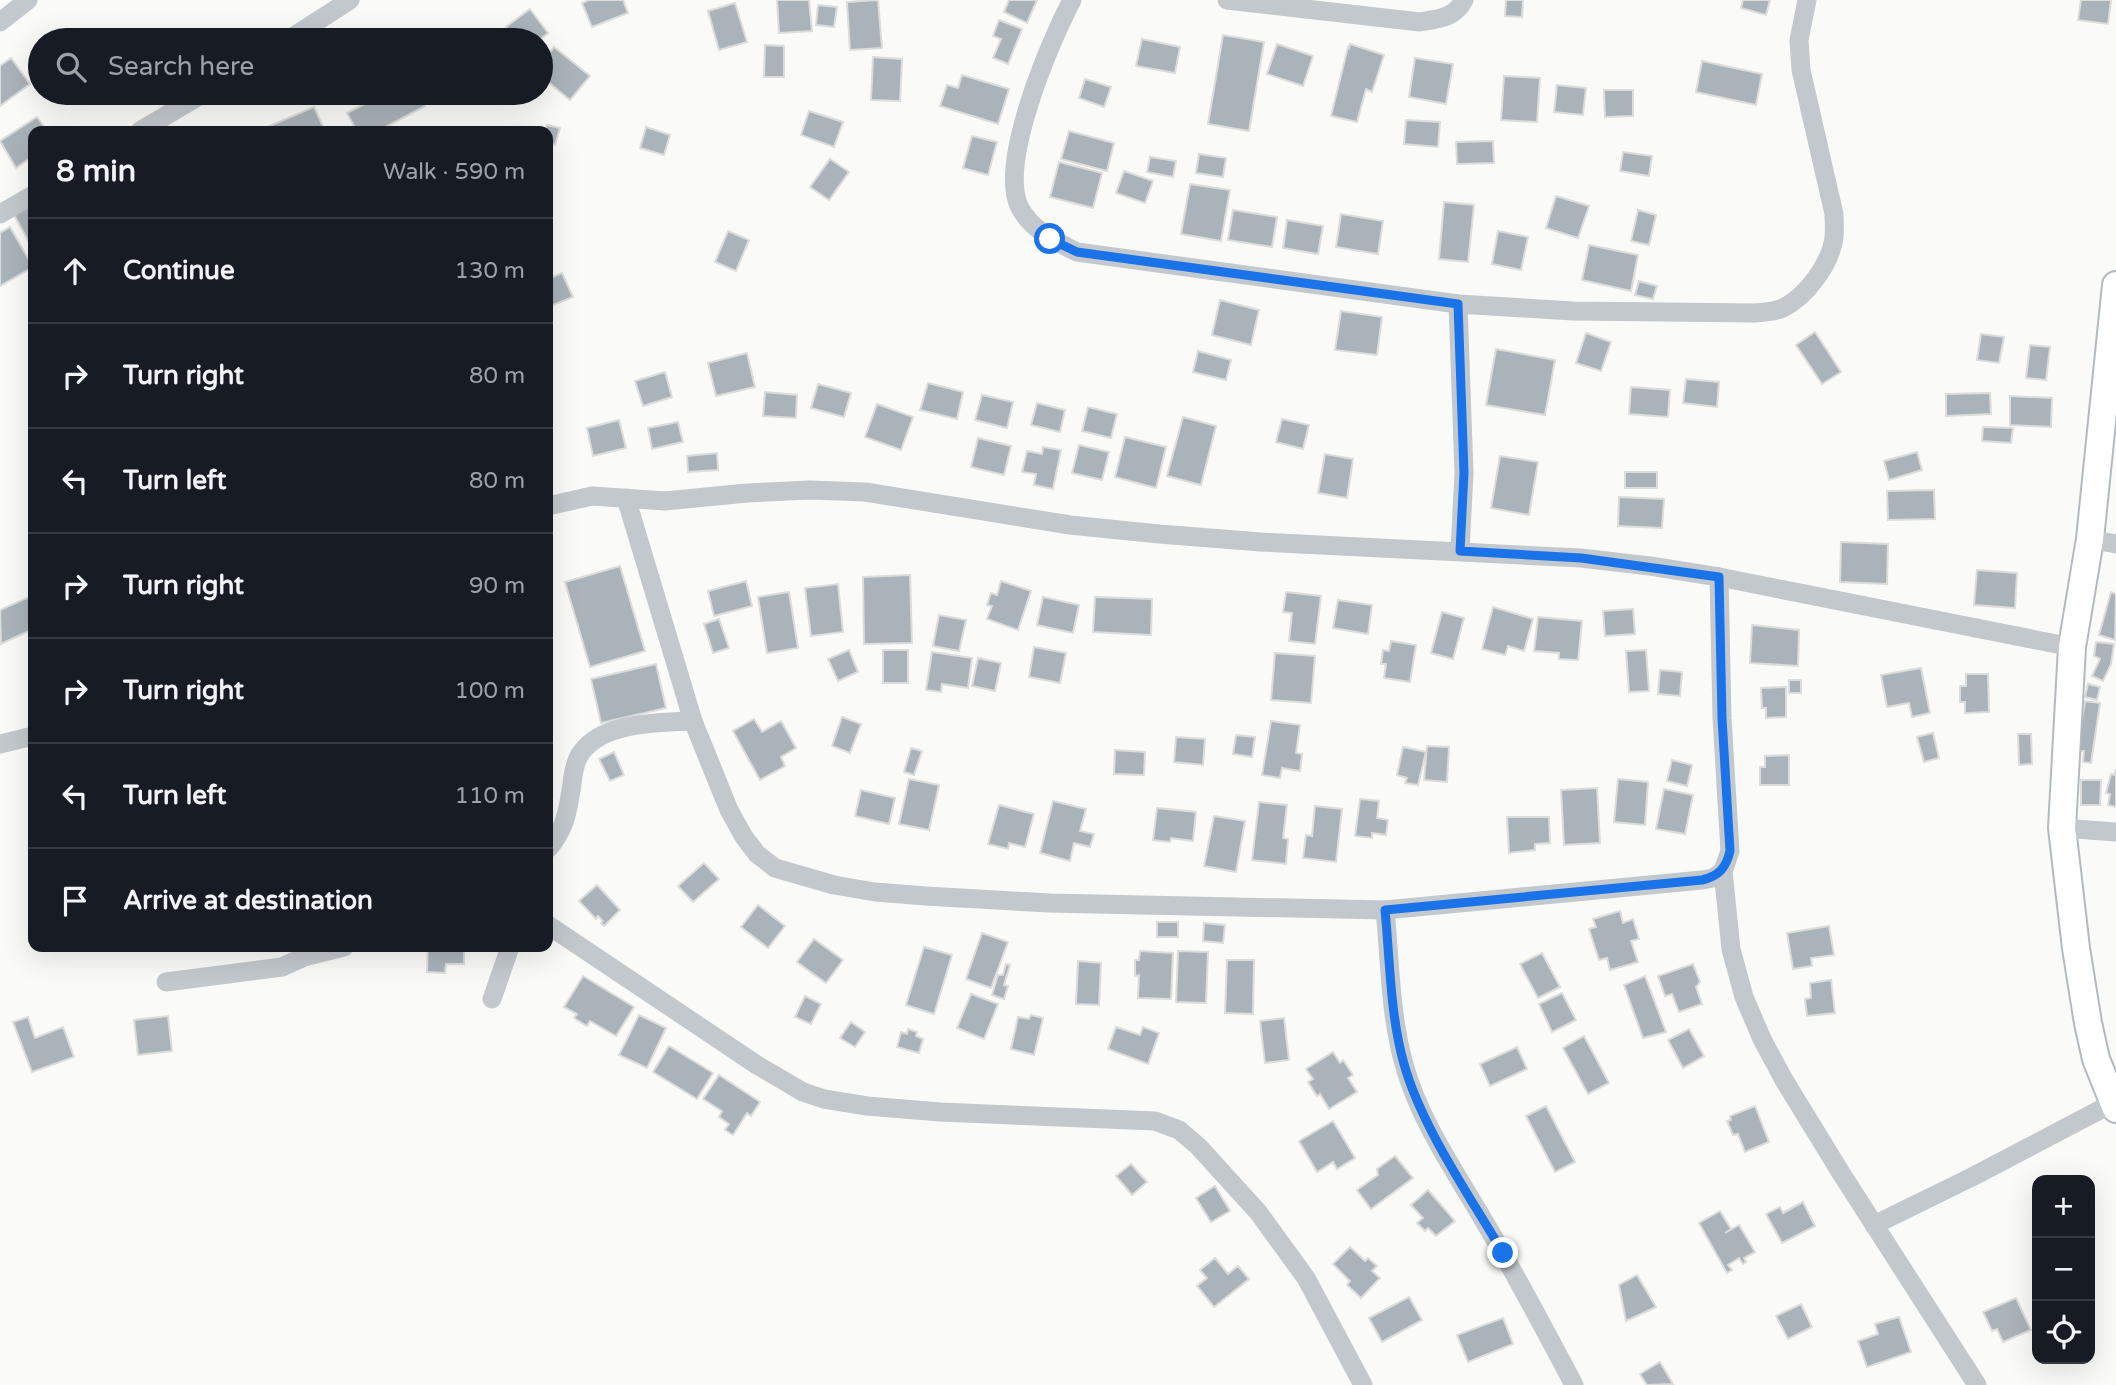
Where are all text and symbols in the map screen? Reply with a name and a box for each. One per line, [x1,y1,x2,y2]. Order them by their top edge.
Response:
search box [28,28,553,105]
icon: search [52,48,90,86]
text: Search here [108,51,254,82]
text: 8 min [56,153,136,190]
text: Walk · 590 m [383,158,525,186]
route start [1034,223,1065,254]
icon: ahead [56,252,94,290]
text: Continue [123,255,235,286]
text: 130 m [455,257,525,285]
icon: right [56,357,94,395]
text: Turn right [123,360,244,391]
text: 80 m [469,362,525,390]
icon: left [56,462,94,500]
text: Turn left [123,465,226,496]
text: 80 m [469,467,525,495]
icon: right [56,567,94,605]
text: Turn right [123,570,244,601]
text: 90 m [469,572,525,600]
icon: right [56,672,94,710]
text: Turn right [123,675,244,706]
text: 100 m [455,677,525,705]
icon: left [56,777,94,815]
text: Turn left [123,780,226,811]
text: 110 m [455,782,525,810]
icon: arrive [56,882,94,920]
text: Arrive at destination [123,885,373,916]
map controls [2032,1175,2095,1364]
button: + [2032,1175,2095,1238]
route end [1487,1237,1518,1268]
button: − [2032,1238,2095,1301]
button: locate [2032,1301,2095,1364]

